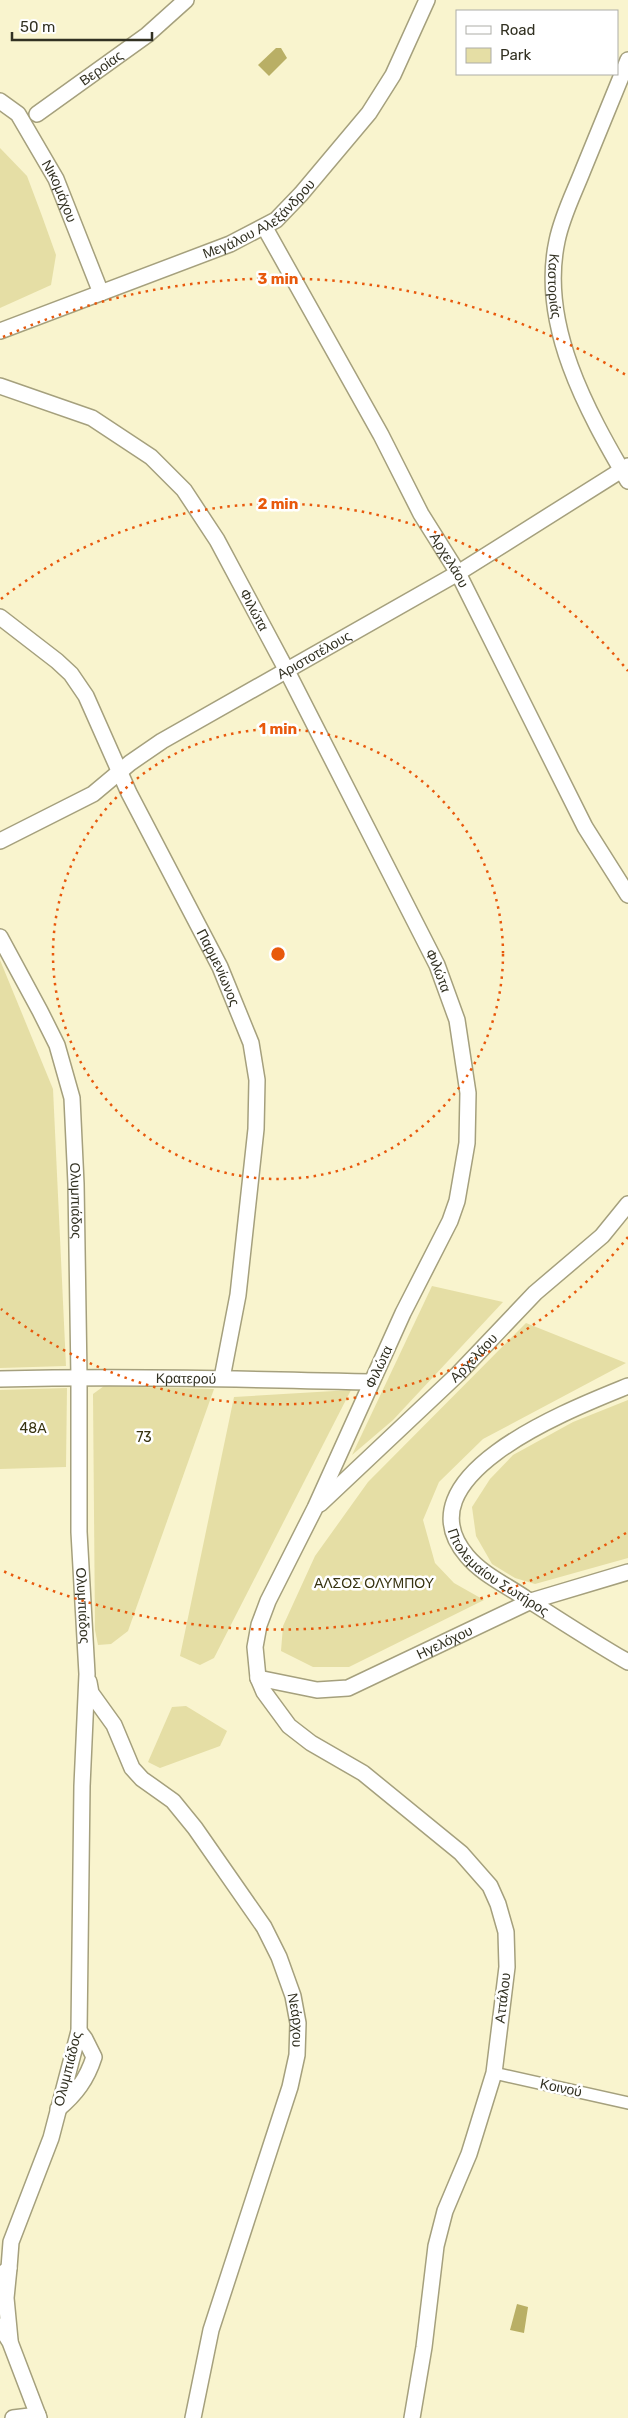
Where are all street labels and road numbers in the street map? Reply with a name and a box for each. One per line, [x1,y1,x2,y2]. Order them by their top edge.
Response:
street label: Βεροίας [76,46,126,89]
street label: Νικομάχου [38,157,81,225]
street label: Μεγάλου Αλεξάνδρου [200,176,318,262]
street label: Καστοριάς [545,253,565,320]
street label: Αρχελάου [426,529,472,590]
street label: Φιλώτα [236,586,273,634]
street label: Αριστοτέλους [274,627,354,683]
street label: Παρμενίωνος [193,926,244,1009]
street label: Φιλώτα [422,946,455,995]
street label: Ολυμπιάδος [67,1162,85,1239]
street label: Αρχελάου [446,1330,501,1386]
street label: Φιλώτα [362,1343,396,1391]
street label: Κρατερού [156,1369,216,1387]
street label: Πτολεμαίου Σωτήρος [444,1526,553,1620]
street label: Ολυμπιάδος [73,1567,94,1644]
street label: Ηγελόχου [414,1622,475,1663]
street label: Αττάλου [491,1972,515,2024]
street label: Νεάρχου [284,1992,307,2048]
street label: Ολυμπιάδος [51,2030,86,2108]
street label: Κοινού [538,2075,584,2101]

